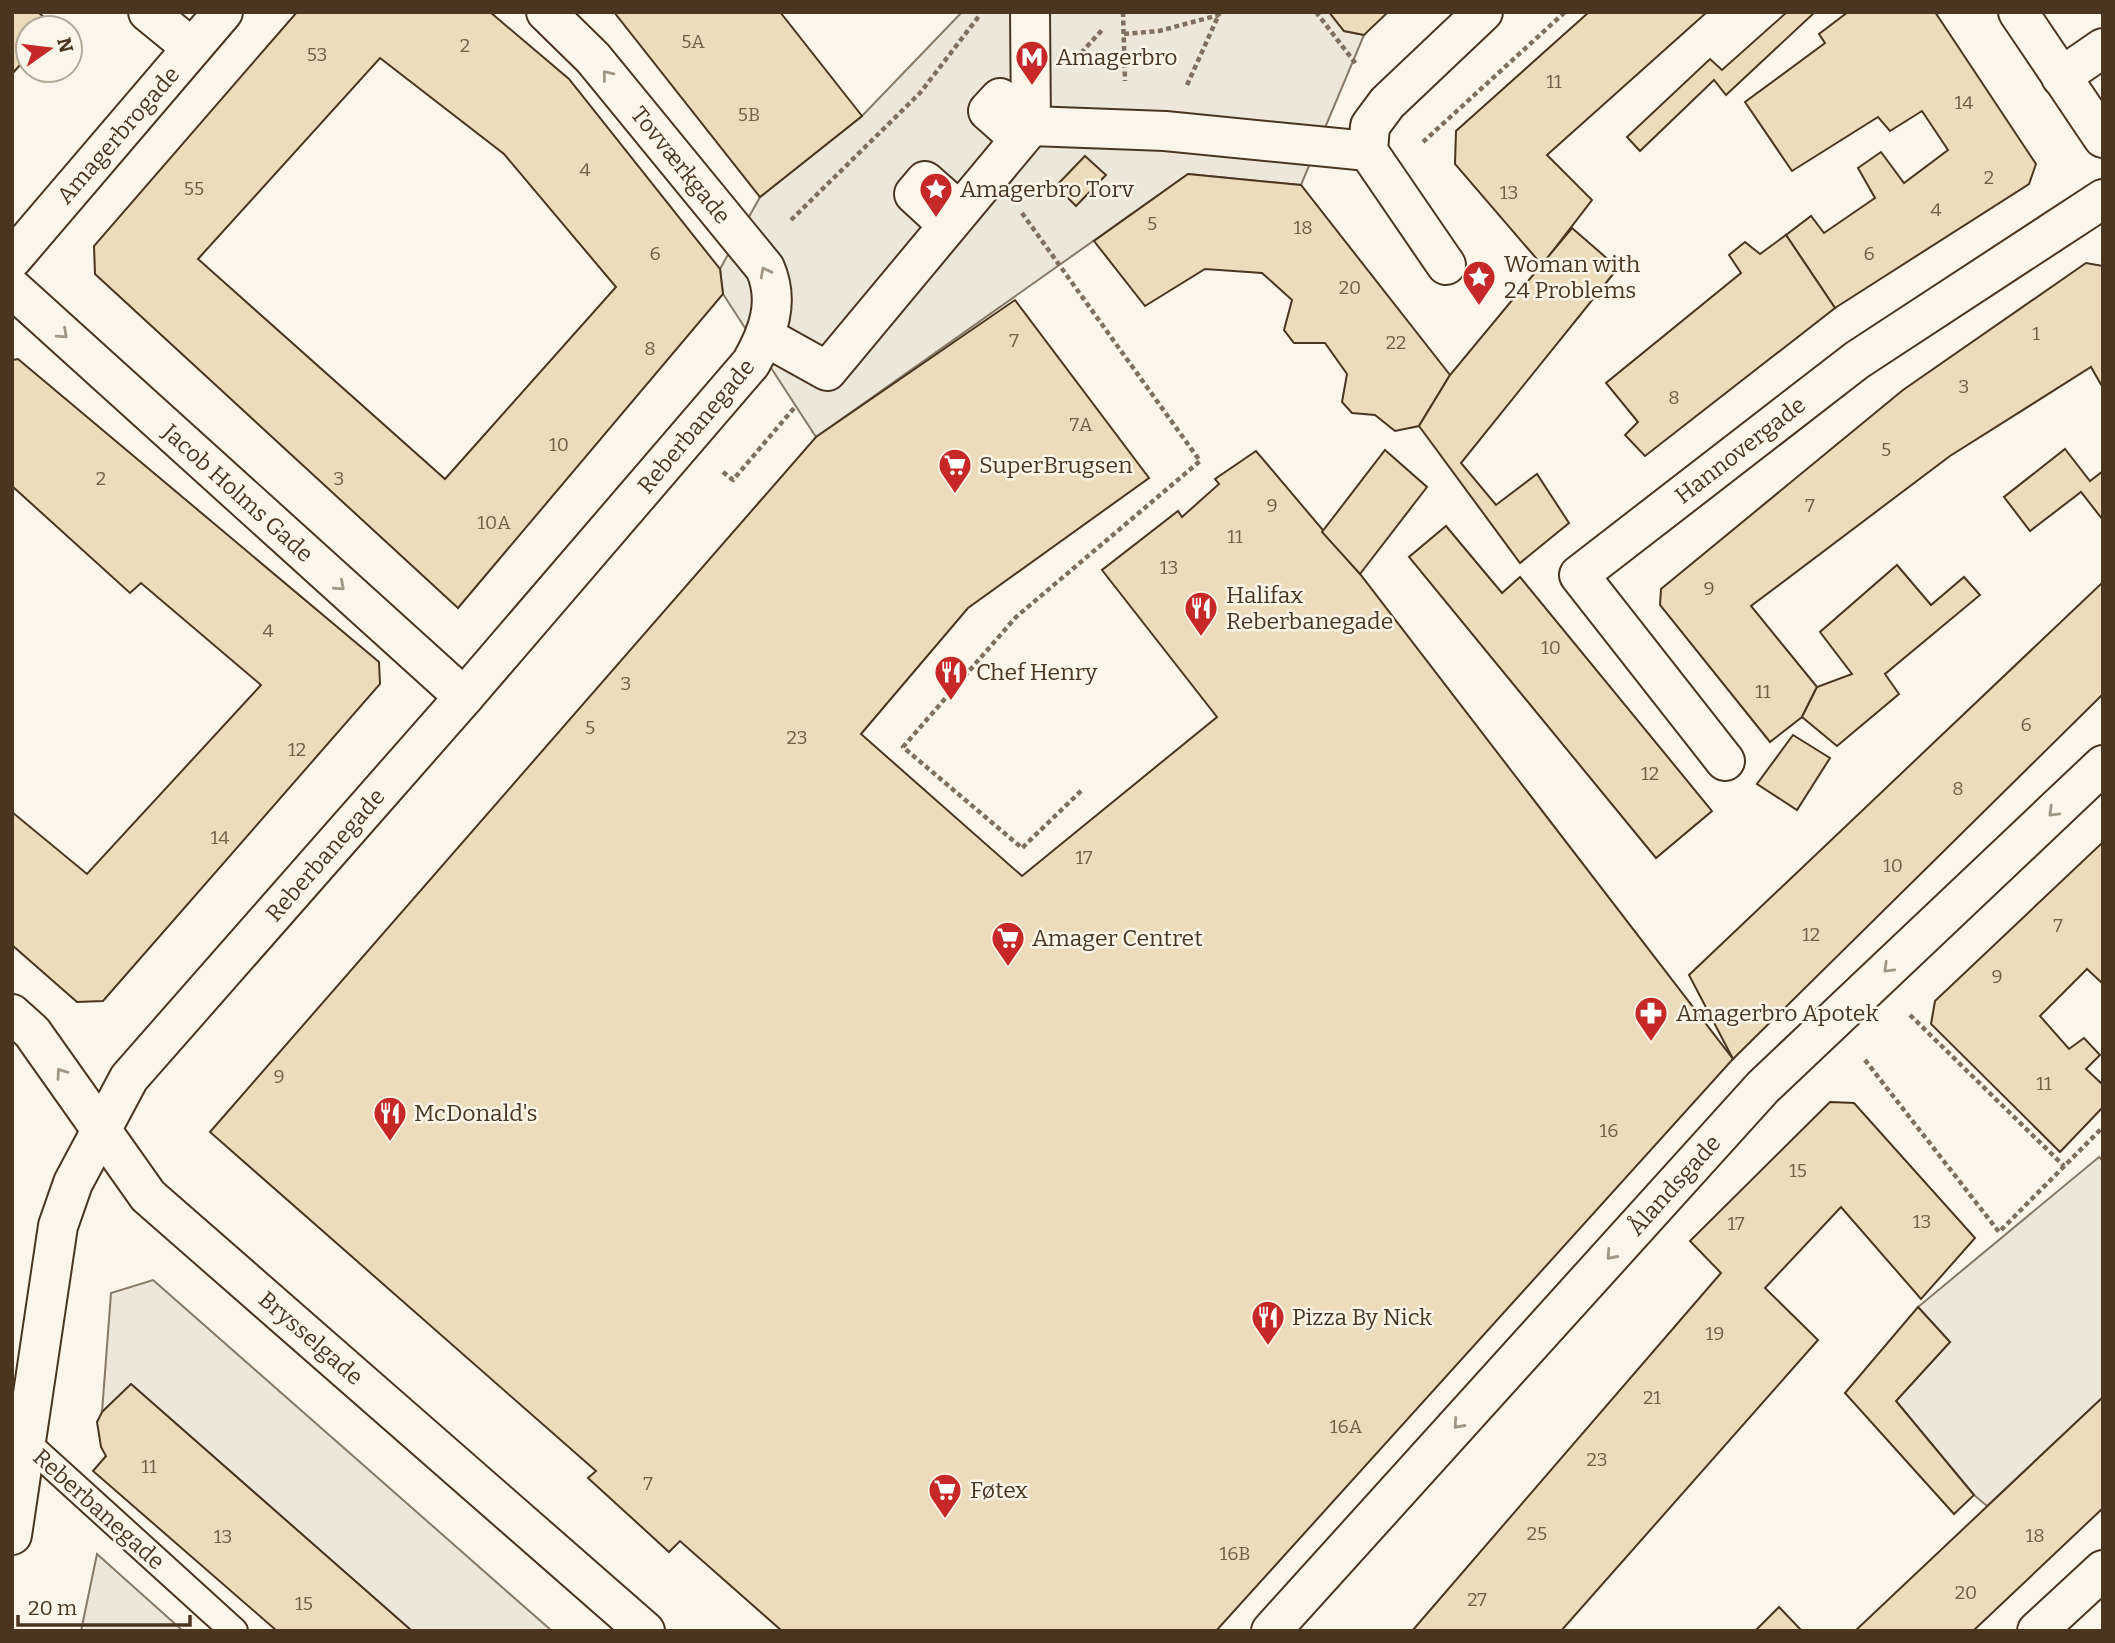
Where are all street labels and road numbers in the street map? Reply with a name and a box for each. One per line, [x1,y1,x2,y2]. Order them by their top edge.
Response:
street label: Amagerbrogade [51,61,185,209]
street label: Tovværkgade [625,101,737,229]
street label: Reberbanegade [632,353,760,499]
street label: Hannovergade [1669,390,1811,510]
street label: Jacob Holms Gade [156,417,319,568]
street label: Reberbanegade [260,783,390,927]
street label: Ålandsgade [1622,1129,1726,1241]
street label: Brysselgade [253,1285,369,1391]
street label: Reberbanegade [27,1443,171,1575]

